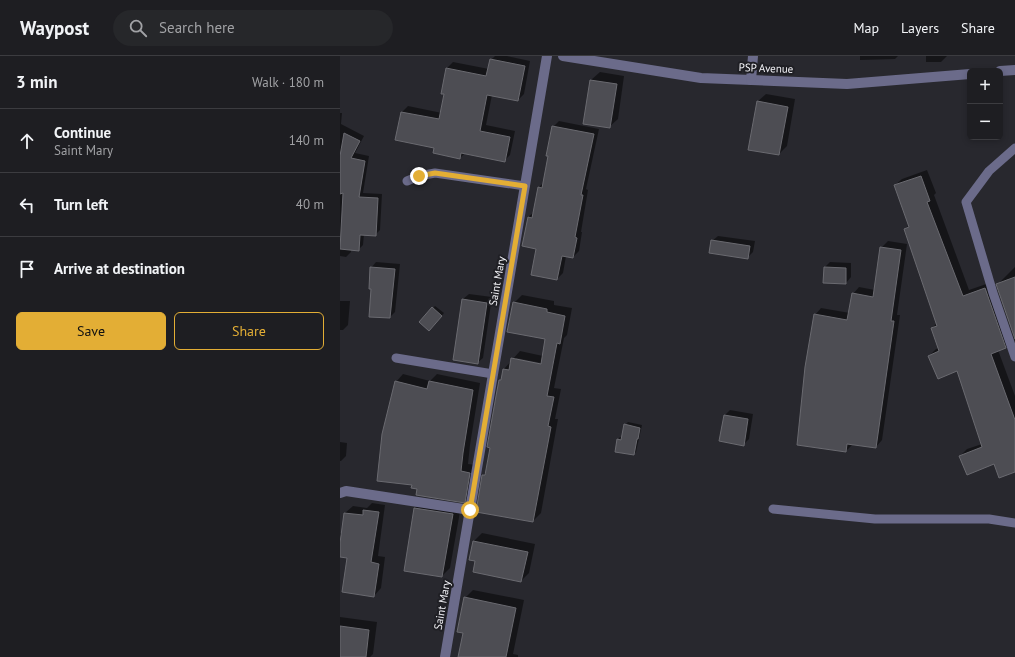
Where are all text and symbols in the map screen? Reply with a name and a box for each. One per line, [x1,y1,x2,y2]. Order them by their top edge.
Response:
search box [113,10,393,46]
text: Waypost [20,16,89,40]
icon: search [127,17,149,39]
text: Search here [159,18,235,37]
text: Map [853,19,879,37]
text: Layers [901,19,939,37]
text: Share [961,19,995,37]
street label: PSP Avenue [738,60,794,76]
map controls [967,68,1003,140]
button: + [967,68,1003,104]
text: 3 min [16,71,57,93]
text: Walk · 180 m [252,74,324,91]
button: − [967,104,1003,140]
text: Continue [54,123,111,142]
icon: ahead [16,130,38,152]
text: 140 m [289,132,324,149]
text: Saint Mary [54,142,113,159]
route end [410,167,428,185]
icon: left [16,194,38,216]
text: Turn left [54,195,108,214]
text: 40 m [296,196,324,213]
street label: Saint Mary [486,254,508,307]
icon: arrive [16,258,38,280]
text: Arrive at destination [54,259,185,278]
button: Save [16,312,166,350]
button: Share [174,312,324,350]
route start [461,501,479,519]
street label: Saint Mary [431,578,453,631]

